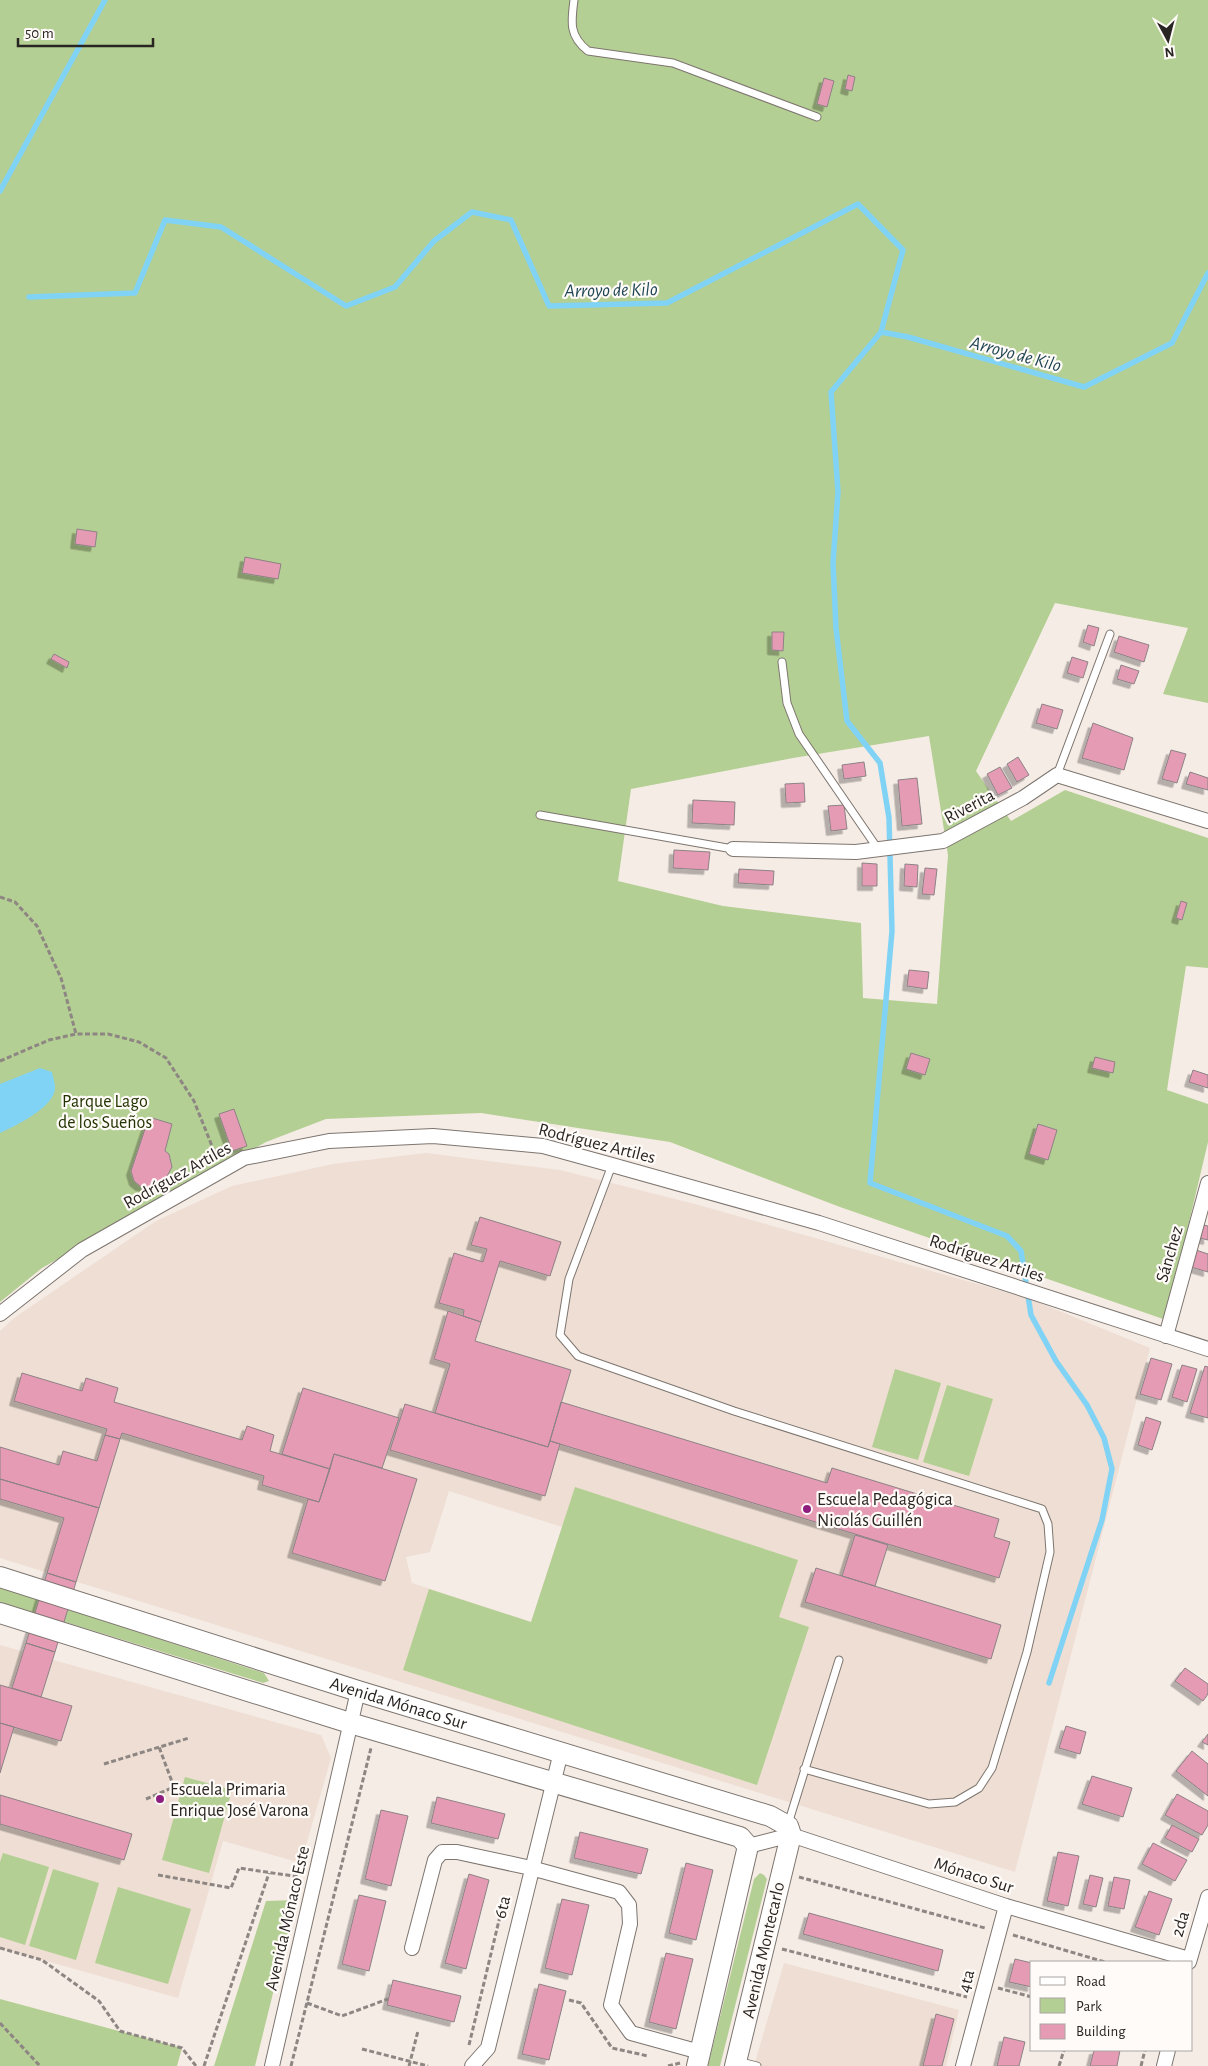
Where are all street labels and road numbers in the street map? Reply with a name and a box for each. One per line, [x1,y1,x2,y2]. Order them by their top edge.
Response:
street label: Riverita [941,786,998,828]
street label: Rodríguez Artiles [536,1121,657,1167]
street label: Rodríguez Artiles [121,1139,234,1213]
street label: Sánchez [1153,1224,1187,1284]
street label: Rodríguez Artiles [927,1232,1046,1286]
street label: Avenida Mónaco Sur [327,1675,469,1734]
street label: Avenida Mónaco Este [263,1844,313,1992]
street label: Mónaco Sur [932,1855,1016,1897]
street label: Avenida Montecarlo [740,1880,788,2020]
street label: 6ta [492,1894,514,1920]
street label: 2da [1169,1909,1193,1939]
street label: 4ta [955,1968,978,1994]

